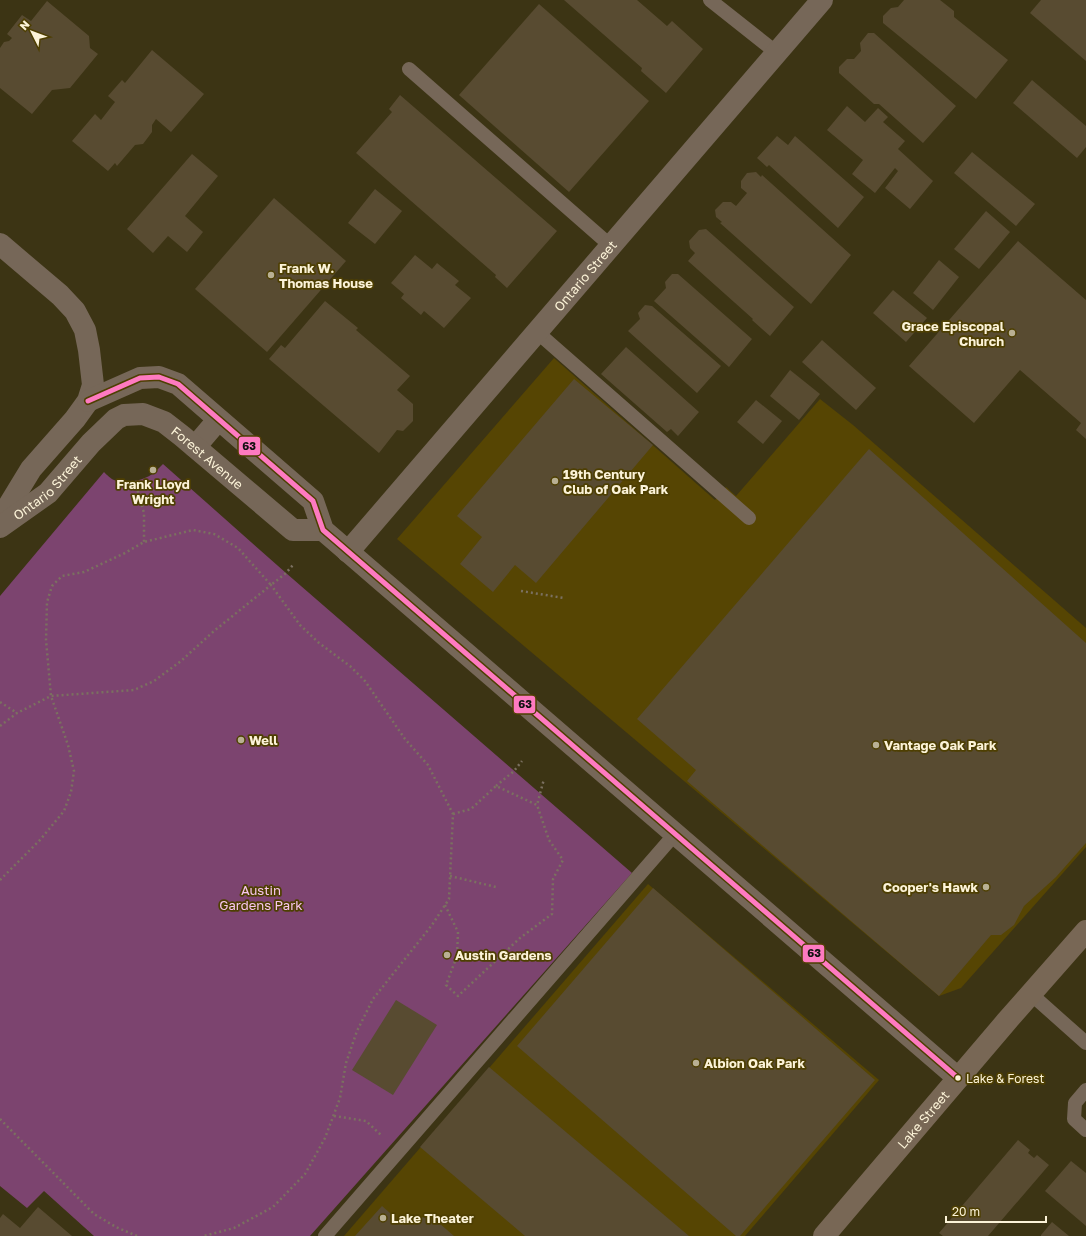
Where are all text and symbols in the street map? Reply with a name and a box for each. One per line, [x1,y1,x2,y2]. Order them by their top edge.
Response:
north arrow [12,12,52,52]
text: N [17,18,32,32]
street label: Ontario Street [550,237,620,315]
place label: Frank W. Thomas House [279,260,373,291]
marker: Frank W. Thomas House [266,270,276,280]
place label: Grace Episcopal Church [902,318,1005,349]
marker: Grace Episcopal Church [1007,328,1017,338]
street label: Forest Avenue [168,423,247,492]
line badge: 63 [238,436,261,456]
text: 63 [242,439,256,452]
street label: Ontario Street [10,452,85,523]
marker: Frank Lloyd Wright [148,465,158,475]
place label: 19th Century Club of Oak Park [563,466,669,497]
place label: Frank Lloyd Wright [116,476,190,507]
marker: 19th Century Club of Oak Park [550,476,560,486]
line badge: 63 [513,695,536,714]
text: 63 [518,697,532,710]
place label: Well [249,732,278,748]
marker: Well [236,735,246,745]
place label: Vantage Oak Park [884,737,997,753]
marker: Vantage Oak Park [871,740,881,750]
place label: Cooper's Hawk [883,879,978,895]
park label: Austin Gardens Park [219,882,303,913]
marker: Cooper's Hawk [981,882,991,892]
line badge: 63 [802,944,825,963]
text: 63 [807,946,821,959]
place label: Austin Gardens [455,947,552,963]
marker: Austin Gardens [442,950,452,960]
place label: Albion Oak Park [704,1055,805,1071]
marker: Albion Oak Park [691,1058,701,1068]
place label: Lake & Forest [966,1071,1044,1086]
marker: Lake & Forest [953,1073,963,1083]
street label: Lake Street [894,1087,952,1152]
scale bar [946,1198,1046,1224]
text: 20 m [952,1204,980,1219]
place label: Lake Theater [391,1210,474,1226]
marker: Lake Theater [378,1213,388,1223]

